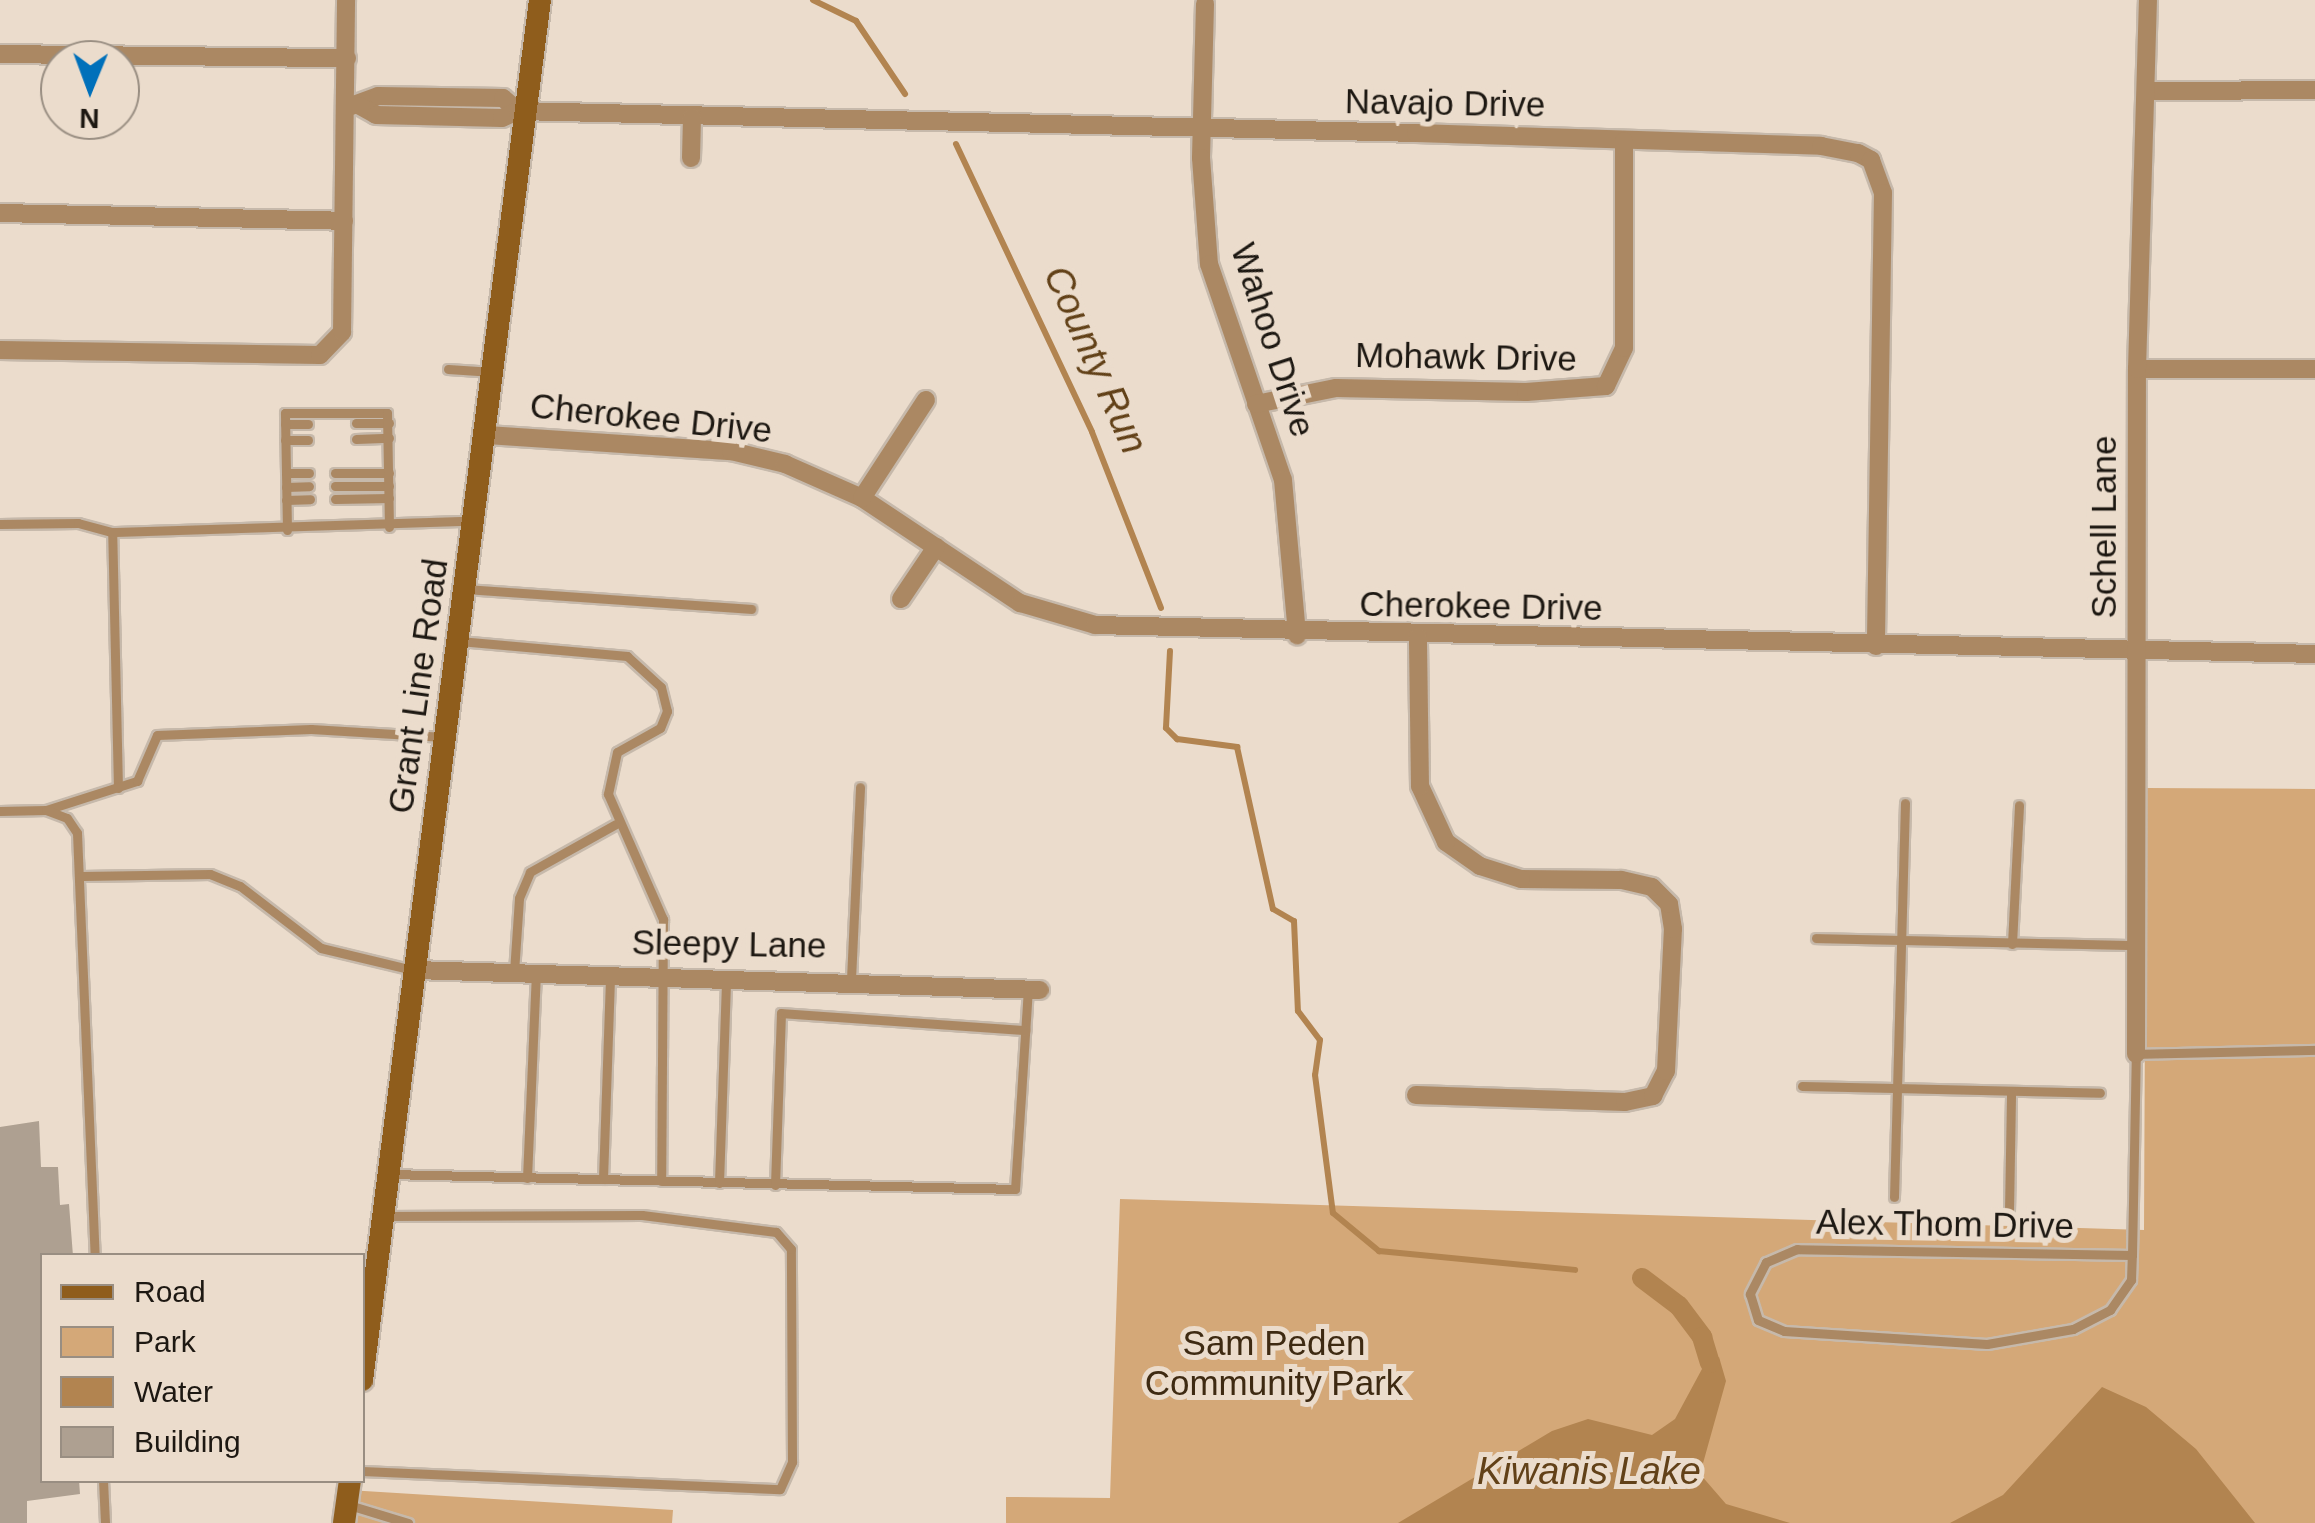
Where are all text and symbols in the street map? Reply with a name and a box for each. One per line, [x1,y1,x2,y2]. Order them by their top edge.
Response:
north arrow [40,40,140,140]
street label: Navajo Drive [1344,80,1546,126]
text: N [79,103,100,134]
street label: Wahoo Drive [1222,238,1324,442]
water label: County Run [1033,259,1157,461]
street label: Mohawk Drive [1355,334,1577,380]
street label: Cherokee Drive [528,384,774,452]
street label: Schell Lane [2083,436,2125,618]
street label: Grant Line Road [379,556,457,816]
street label: Cherokee Drive [1359,583,1603,629]
street label: Sleepy Lane [631,921,827,967]
street label: Alex Thom Drive [1815,1201,2075,1247]
legend [40,1253,365,1483]
text: Road [134,1275,206,1308]
park label: Sam Peden Community Park [1145,1322,1403,1404]
text: Park [134,1325,196,1358]
text: Water [134,1375,213,1408]
text: Building [134,1425,241,1458]
water label: Kiwanis Lake [1477,1449,1701,1495]

